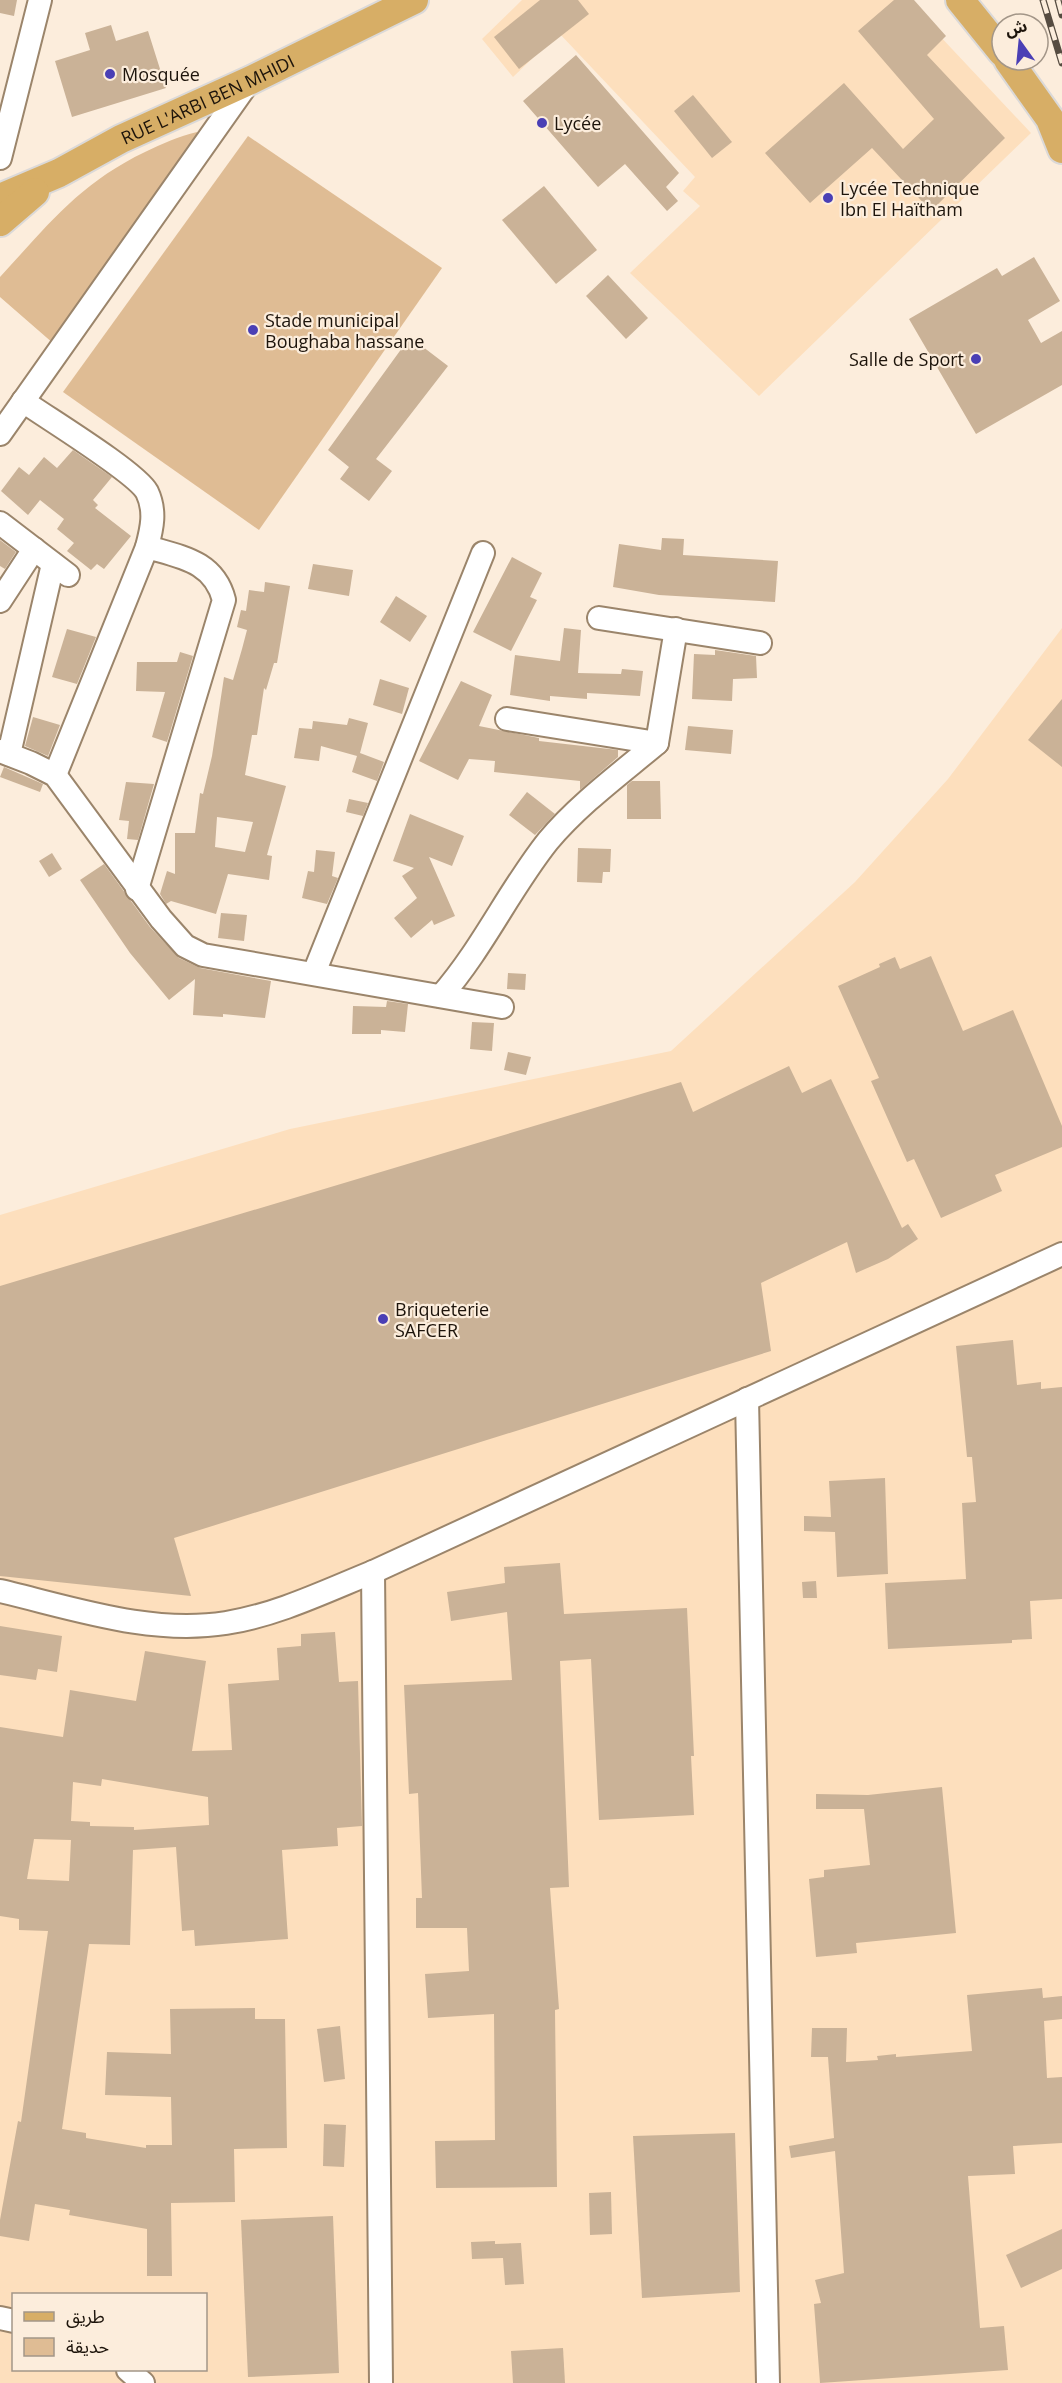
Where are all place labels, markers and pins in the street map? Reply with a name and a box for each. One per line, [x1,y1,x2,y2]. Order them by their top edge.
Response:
place label: Mosquée [122,62,200,86]
marker: Mosquée [103,67,117,81]
place label: Lycée [554,111,601,135]
marker: Lycée [535,116,549,130]
place label: Lycée Technique Ibn El Haïtham [840,176,979,221]
marker: Lycée Technique Ibn El Haïtham [821,191,835,205]
place label: Stade municipal Boughaba hassane [265,308,424,353]
marker: Stade municipal Boughaba hassane [246,323,260,337]
place label: Salle de Sport [849,347,964,371]
marker: Salle de Sport [969,352,983,366]
place label: Briqueterie SAFCER [395,1297,489,1342]
marker: Briqueterie SAFCER [376,1312,390,1326]

